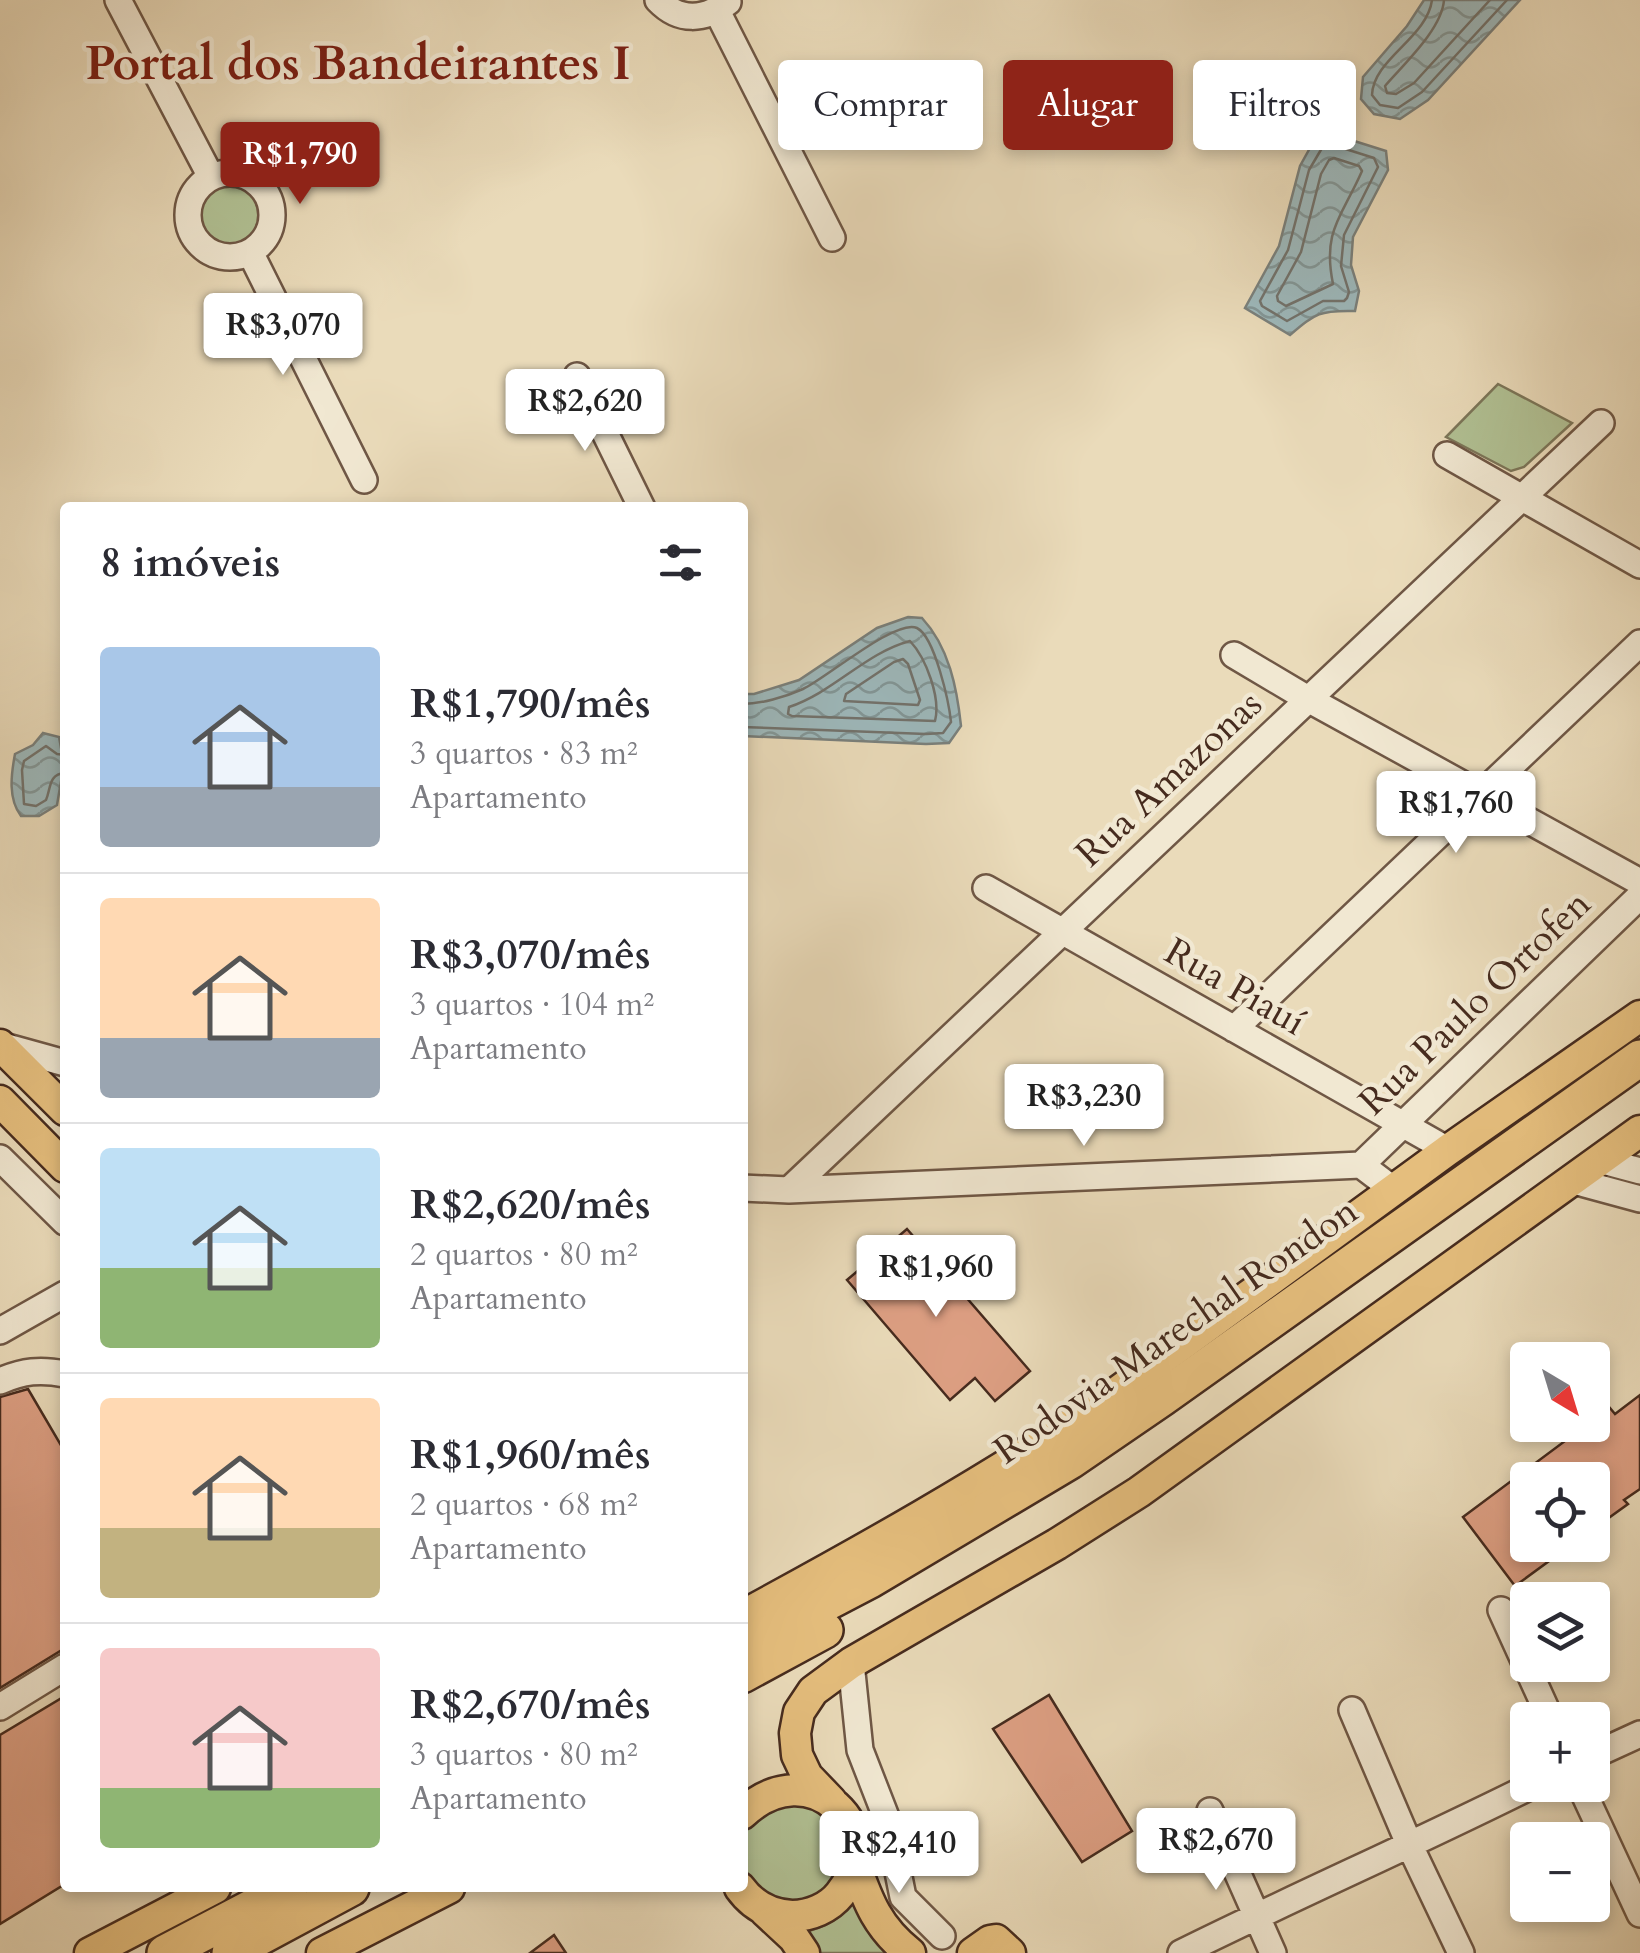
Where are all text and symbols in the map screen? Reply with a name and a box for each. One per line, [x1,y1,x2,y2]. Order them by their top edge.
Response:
district label: Portal dos Bandeirantes I [85,31,631,96]
chip: Comprar [778,60,983,150]
chip: Alugar [1003,60,1173,150]
chip: Filtros [1193,60,1356,150]
pin: R$1,790 [208,122,392,207]
text: R$1,790 [243,132,357,176]
pin: R$3,070 [191,293,375,378]
text: R$3,070 [226,303,340,347]
pin: R$2,620 [493,369,677,454]
text: R$2,620 [528,379,642,423]
text: 8 imóveis [100,534,280,591]
icon: filters [653,535,708,590]
text: R$1,790/mês [410,675,651,732]
street label: Rua Amazonas [1064,679,1274,879]
icon: home [180,687,300,807]
text: 3 quartos · 83 m² [410,732,638,776]
pin: R$1,760 [1364,771,1548,856]
text: Apartamento [410,776,586,820]
text: R$1,760 [1399,781,1513,825]
street label: Rua Paulo Ortofen [1348,879,1603,1127]
text: R$3,070/mês [410,926,651,983]
street label: Rua Piauí [1155,926,1315,1048]
icon: home [180,938,300,1058]
text: 3 quartos · 104 m² [410,983,654,1027]
text: Apartamento [410,1027,586,1071]
pin: R$3,230 [992,1064,1176,1149]
text: R$3,230 [1027,1074,1141,1118]
text: R$2,620/mês [410,1176,651,1233]
street label: Rodovia Marechal Rondon [984,1185,1369,1476]
icon: home [180,1188,300,1308]
text: 2 quartos · 80 m² [410,1233,638,1277]
pin: R$1,960 [844,1235,1028,1320]
text: R$1,960 [879,1245,993,1289]
text: Apartamento [410,1277,586,1321]
north arrow [1510,1342,1610,1442]
map controls [1510,1342,1610,1922]
text: R$1,960/mês [410,1426,651,1483]
icon: home [180,1438,300,1558]
button: locate [1510,1462,1610,1562]
text: 2 quartos · 68 m² [410,1483,638,1527]
text: Apartamento [410,1527,586,1571]
button: layers [1510,1582,1610,1682]
text: R$2,670/mês [410,1676,651,1733]
icon: home [180,1688,300,1808]
button: + [1510,1702,1610,1802]
text: 3 quartos · 80 m² [410,1733,638,1777]
text: Apartamento [410,1777,586,1821]
pin: R$2,670 [1124,1808,1308,1893]
pin: R$2,410 [807,1811,991,1896]
text: R$2,670 [1159,1818,1273,1862]
text: R$2,410 [842,1821,956,1865]
button: − [1510,1822,1610,1922]

